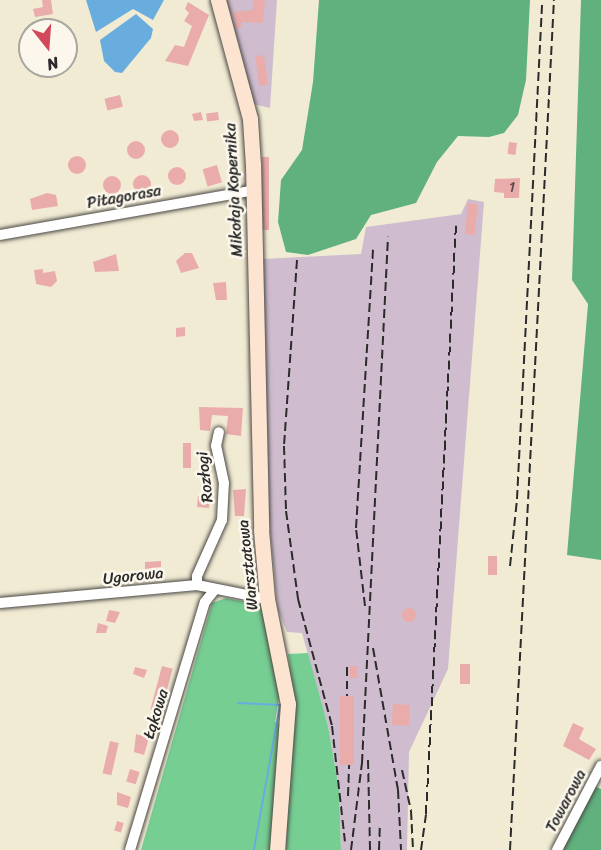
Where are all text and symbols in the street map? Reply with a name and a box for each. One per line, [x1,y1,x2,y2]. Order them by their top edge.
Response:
north arrow [18,18,78,78]
text: N [43,48,62,79]
street label: Mikołaja Kopernika [221,122,247,258]
house number: 1 [509,180,515,196]
street label: Pitagorasa [85,181,163,213]
street label: Rozłogi [193,450,217,504]
street label: Warsztatowa [234,519,262,611]
street label: Ugorowa [102,563,164,589]
street label: Łąkowa [139,687,173,741]
street label: Towarowa [542,766,590,836]

